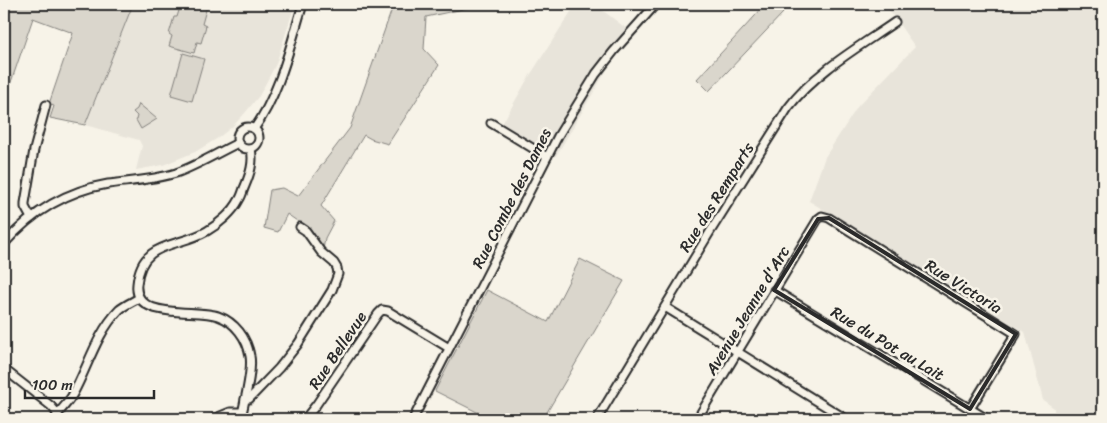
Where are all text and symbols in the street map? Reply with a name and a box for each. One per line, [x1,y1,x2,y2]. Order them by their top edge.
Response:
street label: Rue Combe des Dames [463,122,560,274]
street label: Rue des Remparts [671,136,762,258]
street label: Avenue Jeanne d'Arc [696,240,798,382]
street label: Rue Victoria [919,251,1008,322]
street label: Rue du Pot au Lait [825,298,950,389]
street label: Rue Bellevue [300,305,375,396]
scale bar [25,368,154,400]
text: 100 m [32,372,73,398]

